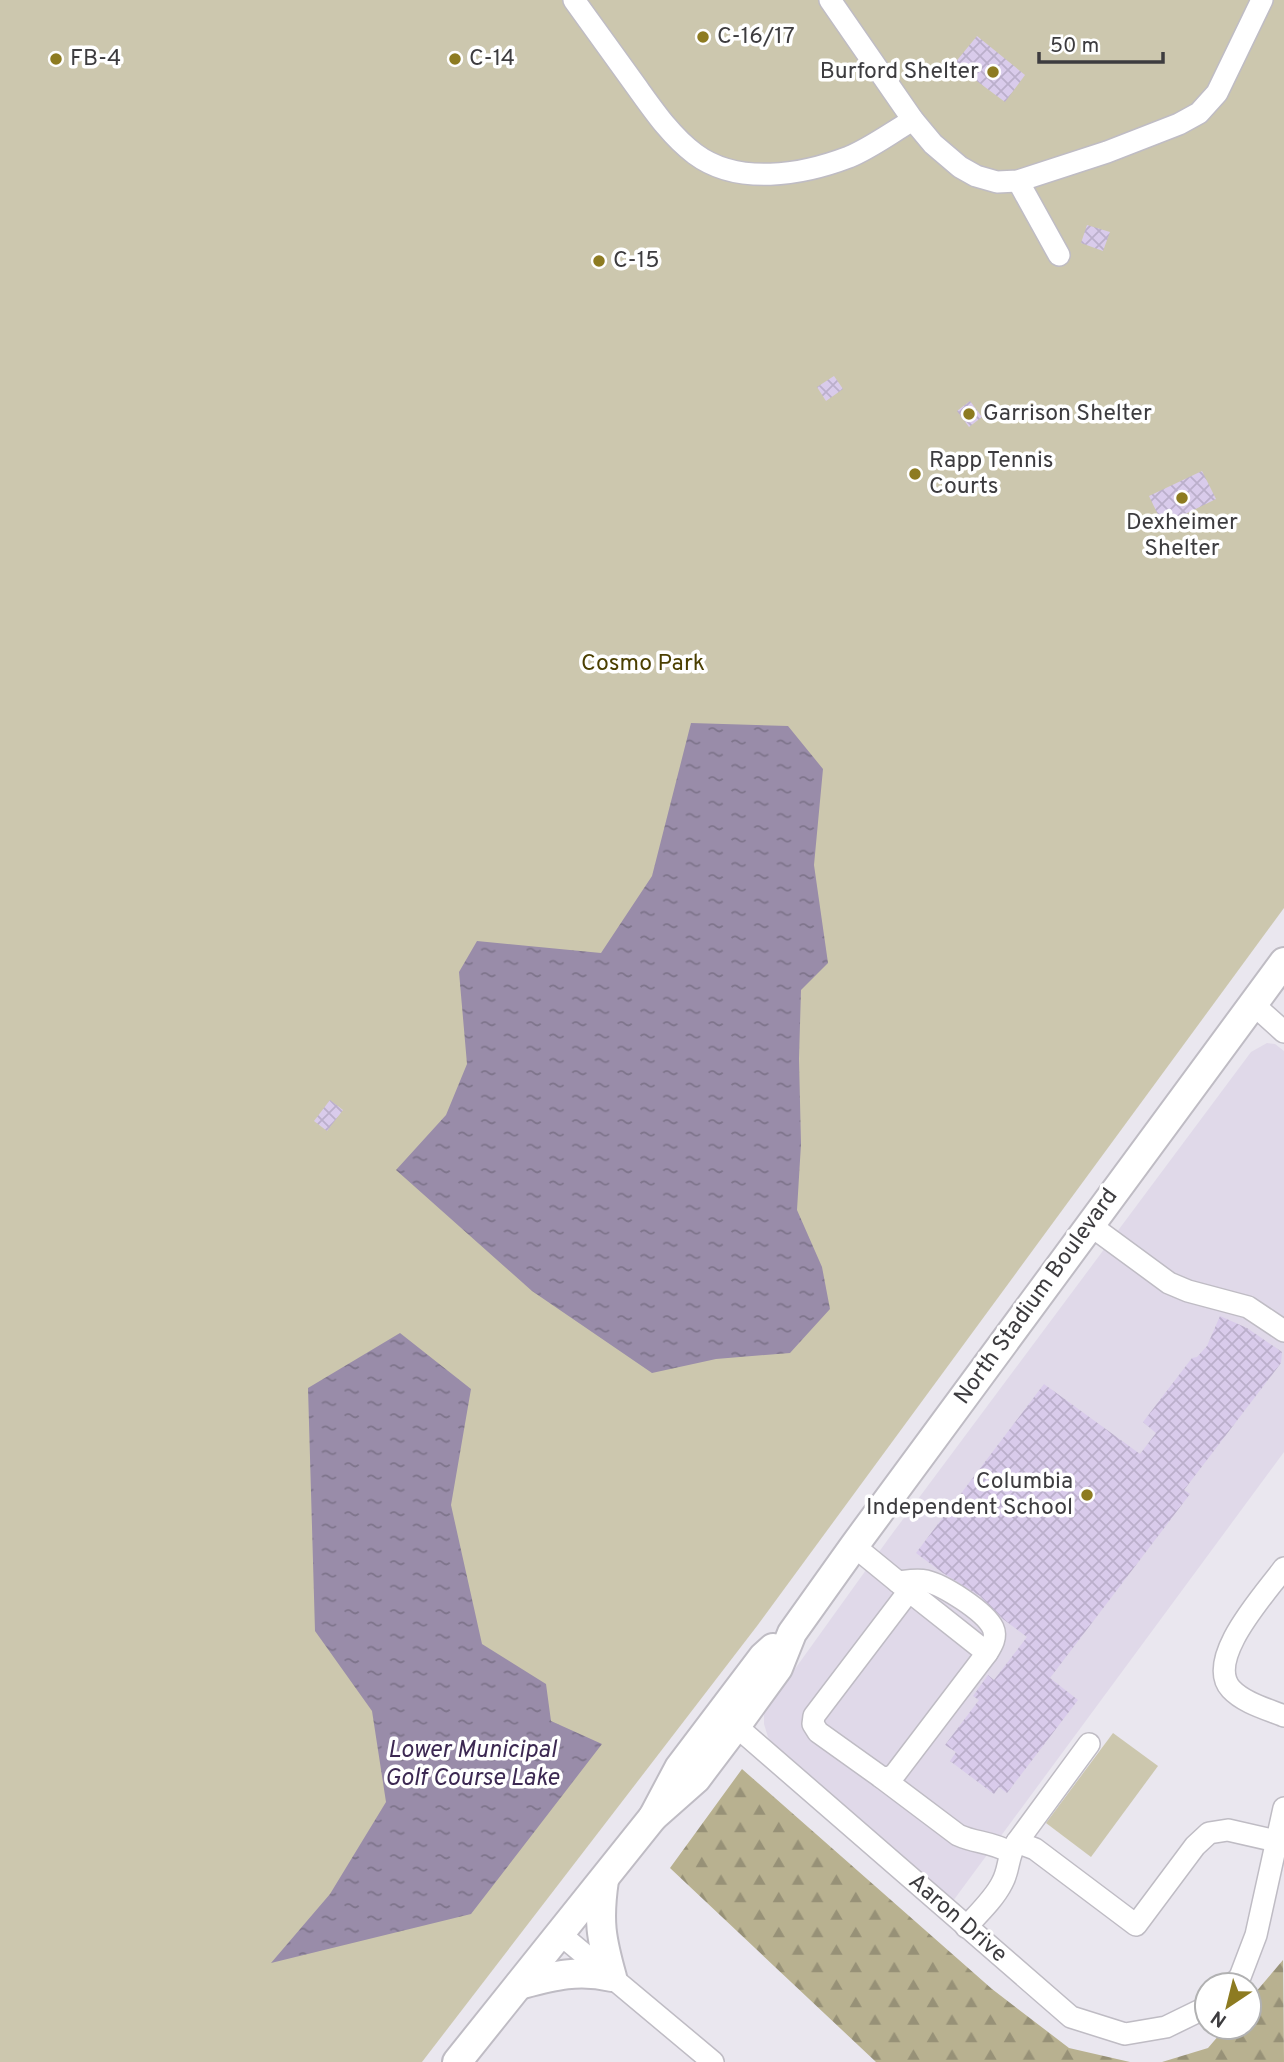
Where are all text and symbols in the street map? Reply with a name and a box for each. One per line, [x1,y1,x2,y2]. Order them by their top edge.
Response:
scale bar [1039,21,1163,65]
place label: C-16/17 [717,23,795,52]
marker: C-16/17 [695,29,711,45]
text: 50 m [1050,33,1099,60]
place label: FB-4 [70,45,121,74]
place label: C-14 [469,45,515,74]
marker: FB-4 [48,51,64,67]
marker: C-14 [447,51,463,67]
place label: Burford Shelter [820,58,979,87]
marker: Burford Shelter [985,64,1001,80]
place label: C-15 [613,247,660,276]
marker: C-15 [591,253,607,269]
place label: Garrison Shelter [983,400,1152,429]
marker: Garrison Shelter [961,406,977,422]
place label: Rapp Tennis Courts [929,447,1054,502]
marker: Rapp Tennis Courts [907,466,923,482]
marker: Dexheimer Shelter [1174,490,1190,506]
place label: Dexheimer Shelter [1126,509,1238,564]
park label: Cosmo Park [581,650,705,679]
street label: North Stadium Boulevard [949,1183,1125,1411]
place label: Columbia Independent School [866,1468,1073,1523]
marker: Columbia Independent School [1079,1487,1095,1503]
water label: Lower Municipal Golf Course Lake [385,1736,560,1794]
street label: Aaron Drive [901,1868,1013,1970]
north arrow [1193,1971,1263,2041]
text: N [1207,2005,1232,2032]

